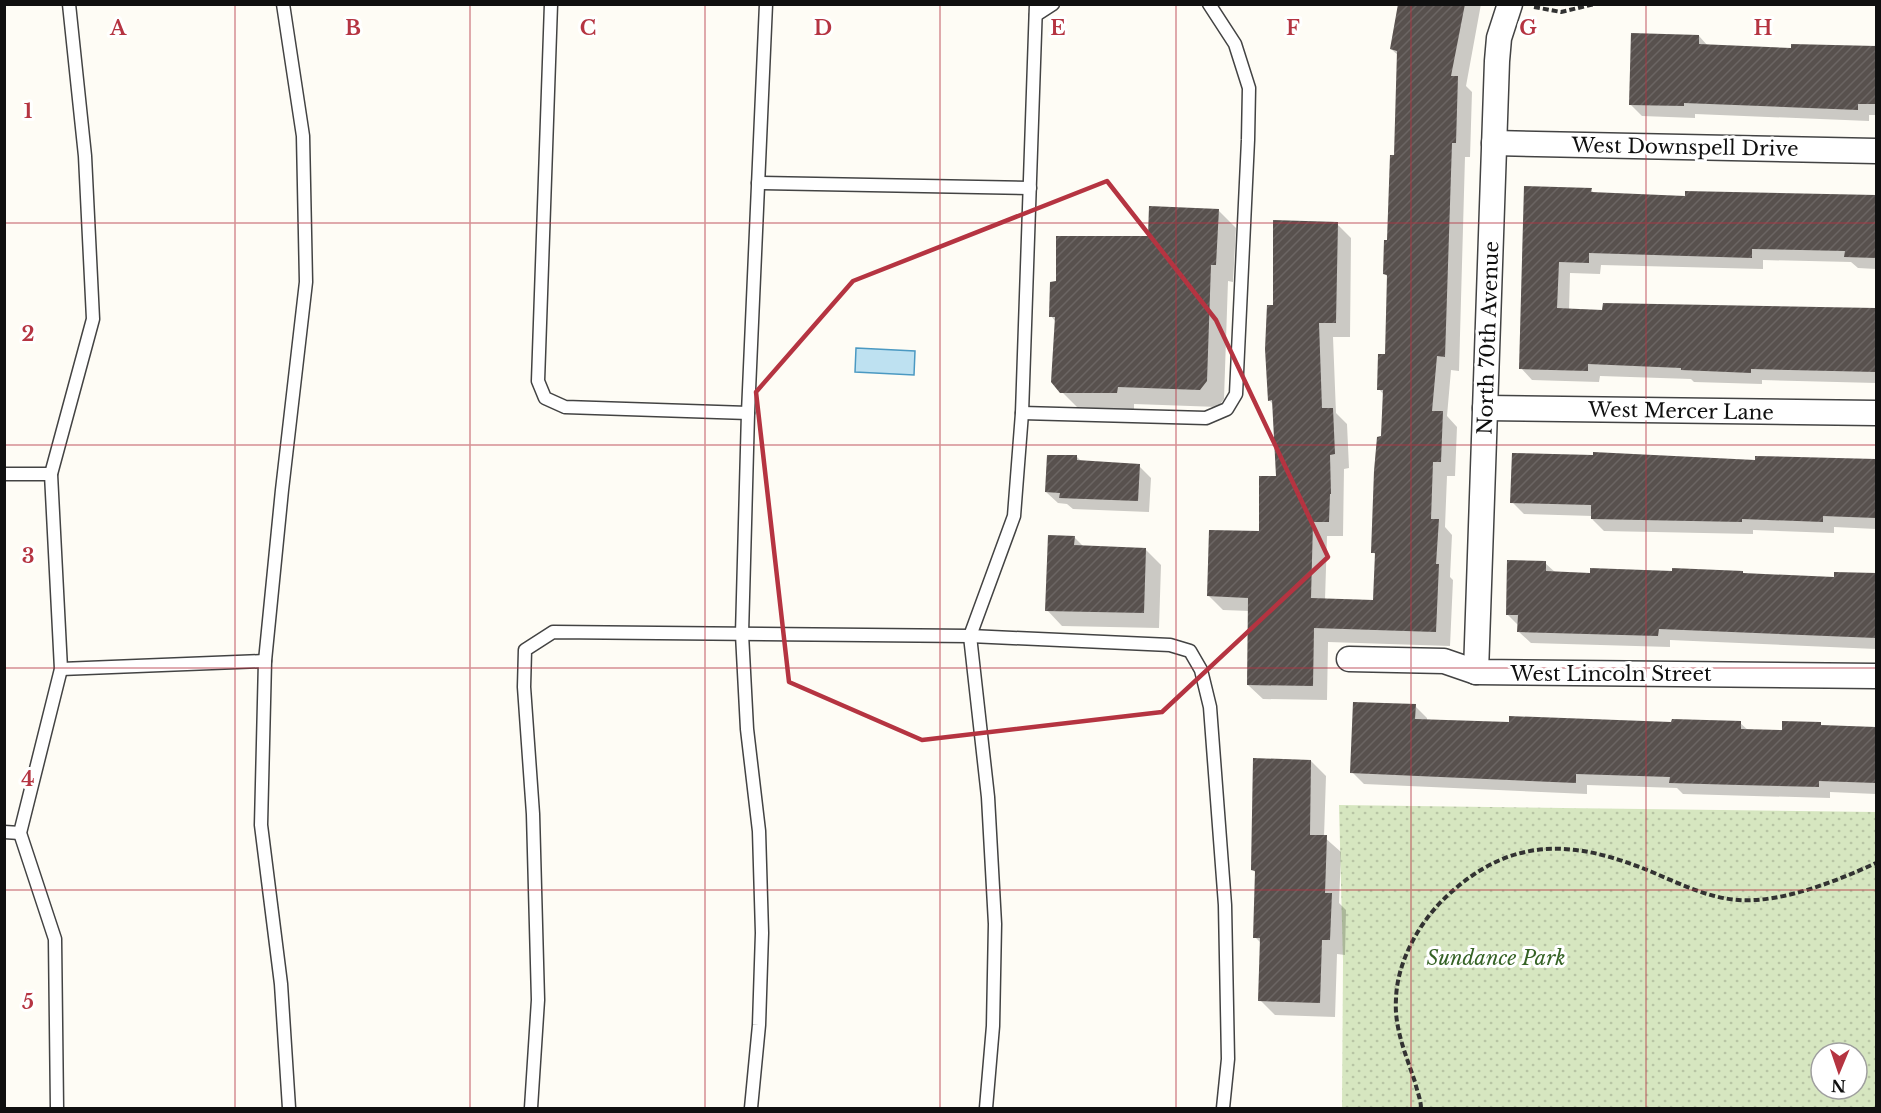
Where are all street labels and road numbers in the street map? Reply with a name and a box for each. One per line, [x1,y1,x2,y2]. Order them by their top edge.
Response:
street label: West Downspell Drive [1570,133,1799,161]
street label: North 70th Avenue [1473,241,1503,435]
street label: West Mercer Lane [1587,397,1774,425]
street label: West Lincoln Street [1510,662,1712,686]

